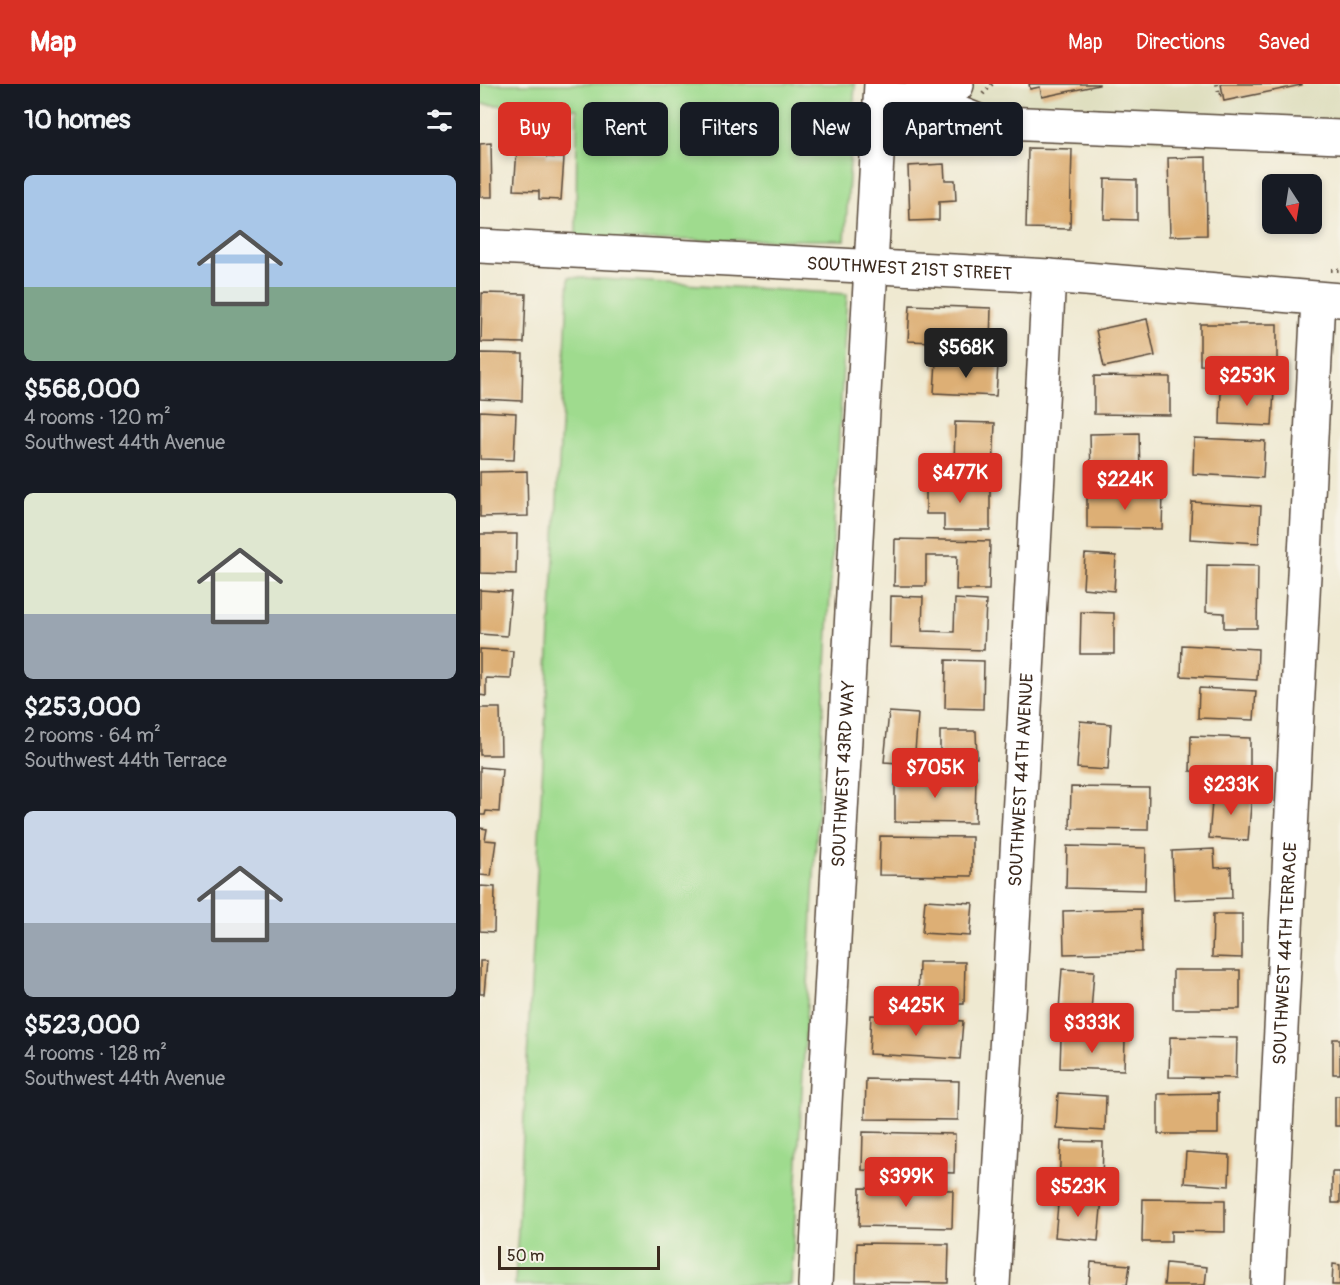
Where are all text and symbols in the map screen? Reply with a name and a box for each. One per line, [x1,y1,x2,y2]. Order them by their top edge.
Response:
text: Map [30,25,76,60]
text: Map [1068,29,1103,56]
text: Directions [1136,29,1225,56]
text: Saved [1258,29,1310,56]
chip: Buy [498,102,571,156]
chip: Rent [583,102,668,156]
chip: Filters [680,102,779,156]
chip: New [791,102,871,156]
chip: Apartment [883,102,1023,156]
text: 10 homes [24,104,130,136]
icon: filters [423,104,456,137]
north arrow [1262,174,1322,234]
map controls [1262,174,1322,234]
icon: home [186,214,294,322]
street label: SOUTHWEST 21ST STREET [806,252,1013,286]
pin: $568K [924,328,1008,379]
text: $568K [938,335,994,360]
pin: $253K [1205,356,1289,407]
text: $253K [1219,363,1275,388]
text: $568,000 [24,373,140,405]
text: 4 rooms · 120 m² [24,405,171,430]
text: Southwest 44th Avenue [24,430,225,455]
pin: $477K [918,453,1002,504]
text: $477K [932,460,988,485]
pin: $224K [1083,460,1167,511]
text: $224K [1097,467,1153,492]
icon: home [186,532,294,640]
street label: SOUTHWEST 44TH AVENUE [1004,672,1039,887]
street label: SOUTHWEST 43RD WAY [827,679,860,868]
text: $253,000 [24,691,141,723]
text: 2 rooms · 64 m² [24,723,161,748]
text: Southwest 44th Terrace [24,748,227,773]
pin: $705K [893,748,977,799]
text: $705K [906,755,964,780]
pin: $233K [1189,765,1273,816]
text: $233K [1203,772,1259,797]
street label: SOUTHWEST 44TH TERRACE [1268,841,1302,1065]
icon: home [186,850,294,958]
pin: $425K [874,986,958,1037]
text: $425K [888,993,944,1018]
pin: $333K [1050,1003,1134,1054]
text: $523,000 [24,1009,140,1041]
text: $333K [1064,1010,1120,1035]
text: 4 rooms · 128 m² [24,1041,167,1066]
text: Southwest 44th Avenue [24,1066,225,1091]
pin: $399K [864,1157,948,1208]
text: $399K [879,1164,933,1189]
pin: $523K [1036,1167,1120,1218]
text: $523K [1050,1174,1106,1199]
scale bar [498,1243,660,1270]
text: 50 m [507,1246,544,1266]

